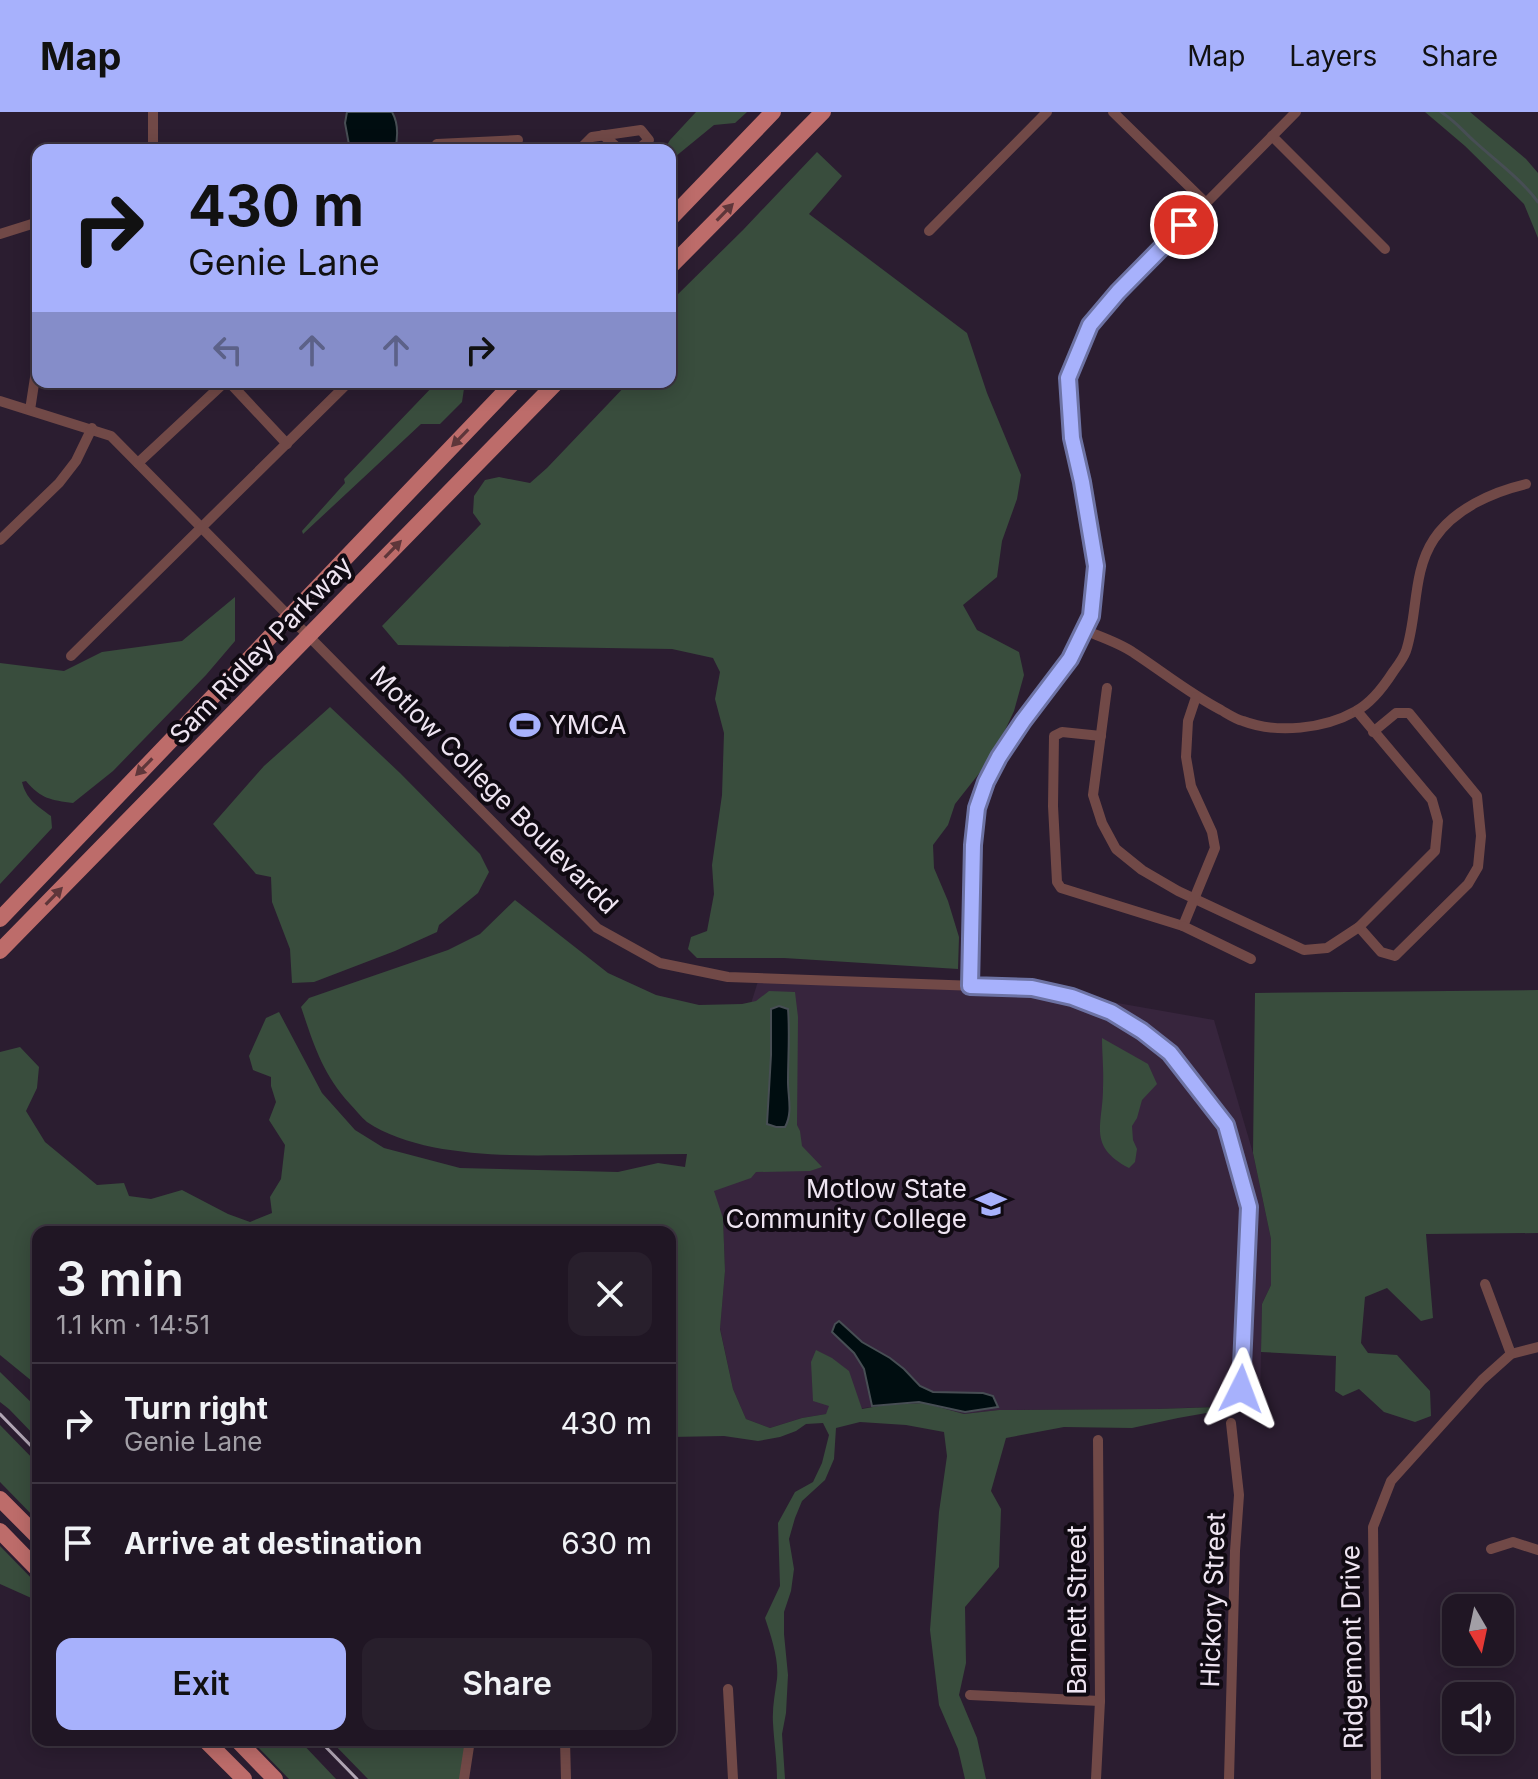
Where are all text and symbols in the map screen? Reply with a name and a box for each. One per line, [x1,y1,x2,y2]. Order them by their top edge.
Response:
text: Map [40,33,121,79]
text: Map [1187,39,1245,73]
text: Layers [1289,39,1377,73]
text: Share [1421,39,1498,73]
text: 430 m [188,172,364,240]
icon: right [56,176,160,280]
pin [1150,191,1218,259]
one-way arrow [715,203,733,222]
icon: arrive [1162,203,1206,247]
text: Genie Lane [188,240,380,284]
icon: left [206,328,250,372]
icon: ahead [290,328,334,372]
icon: ahead [374,328,418,372]
icon: right [458,328,502,372]
one-way arrow [451,428,470,447]
one-way arrow [383,540,402,559]
street label: Sam Ridley Parkway [163,549,358,750]
street label: Motlow College Boulevardd [364,659,625,920]
sports icon: YMCA [508,708,542,742]
place label: YMCA [549,709,627,740]
one-way arrow [136,758,154,777]
one-way arrow [45,887,63,906]
place label: Motlow State Community College [725,1173,967,1234]
school or university icon: Motlow State Community College [974,1187,1008,1221]
text: 3 min [56,1249,184,1308]
button: close [568,1252,652,1336]
text: 1.1 km · 14:51 [56,1309,210,1340]
position arrow [1199,1347,1283,1431]
text: Turn right [124,1390,268,1426]
icon: right [56,1401,100,1445]
text: 430 m [560,1405,652,1441]
text: Genie Lane [124,1426,263,1457]
street label: Hickory Street [1194,1512,1231,1688]
icon: arrive [56,1521,100,1565]
text: Arrive at destination [124,1525,422,1561]
text: 630 m [561,1525,652,1561]
street label: Barnett Street [1061,1525,1092,1695]
street label: Ridgemont Drive [1334,1545,1369,1749]
north arrow [1442,1594,1514,1666]
map controls [1442,1594,1514,1754]
button: Exit [56,1638,346,1730]
button: Share [362,1638,652,1730]
button: sound [1442,1682,1514,1754]

